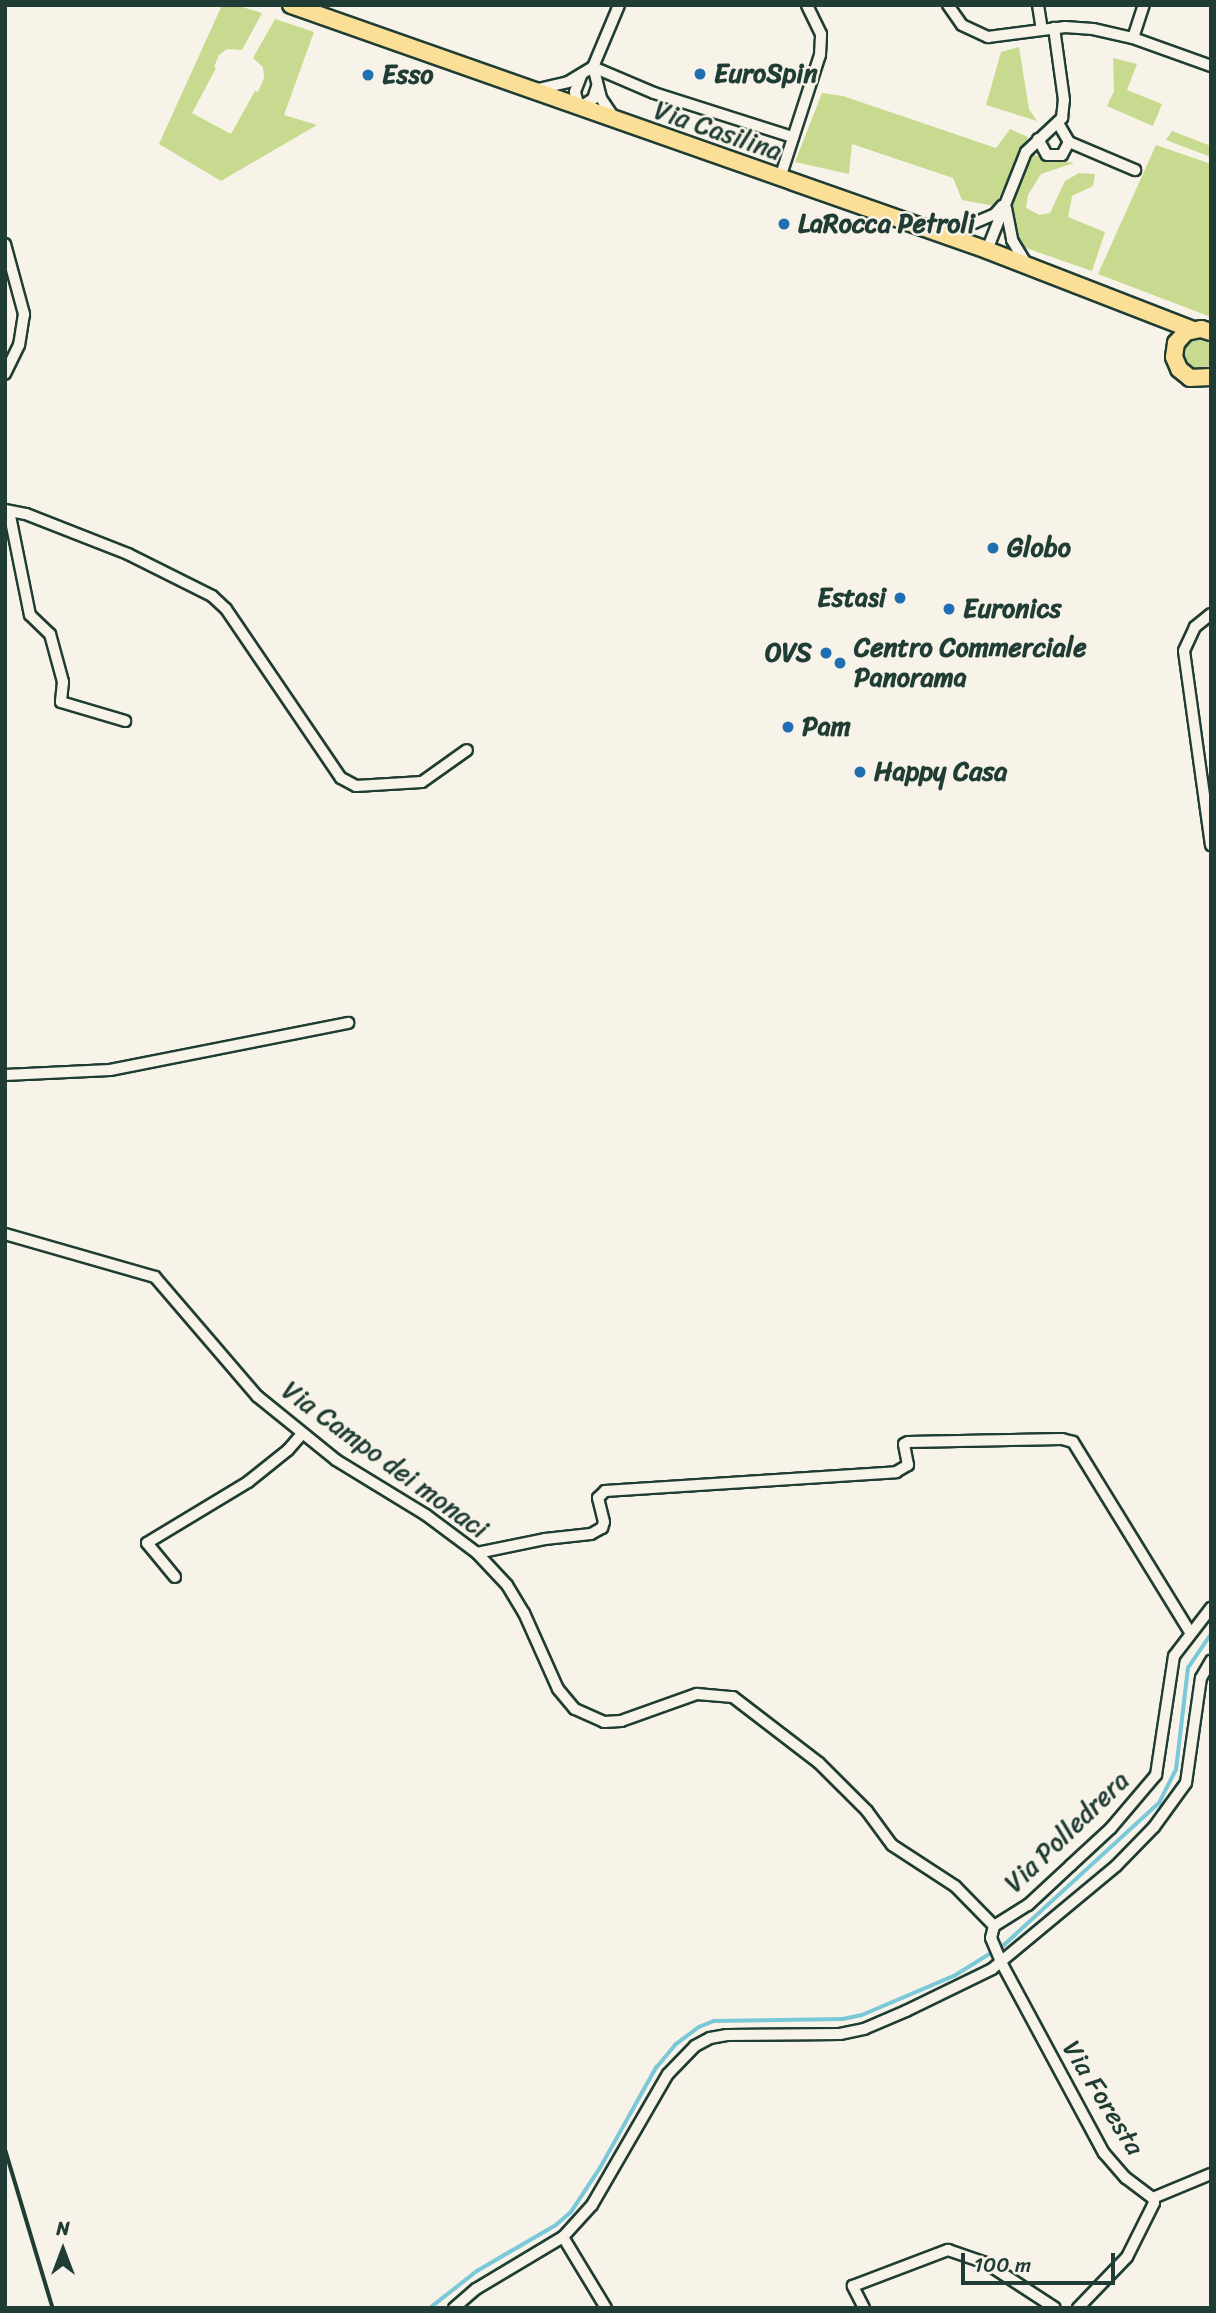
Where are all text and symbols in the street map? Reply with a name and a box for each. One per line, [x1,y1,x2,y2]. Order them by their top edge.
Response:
place label: EuroSpin [714,58,818,90]
place label: Esso [382,59,434,91]
marker: EuroSpin [692,66,708,82]
marker: Esso [360,67,376,83]
street label: Via Casilina [650,95,786,167]
place label: LaRocca Petroli [798,208,977,240]
marker: LaRocca Petroli [776,216,792,232]
place label: Globo [1007,532,1071,564]
marker: Globo [985,540,1001,556]
place label: Estasi [817,582,886,614]
marker: Estasi [892,590,908,606]
place label: Euronics [963,593,1061,625]
marker: Euronics [941,601,957,617]
place label: Centro Commerciale Panorama [854,632,1087,694]
place label: OVS [765,637,812,669]
marker: OVS [818,645,834,661]
marker: Centro Commerciale Panorama [832,655,848,671]
place label: Pam [802,711,851,743]
marker: Pam [780,719,796,735]
place label: Happy Casa [874,756,1007,788]
marker: Happy Casa [852,764,868,780]
street label: Via Campo dei monaci [276,1375,494,1545]
street label: Via Polledrera [999,1765,1135,1899]
street label: Via Foresta [1056,2035,1150,2161]
text: N [56,2212,70,2245]
north arrow [28,2215,98,2285]
scale bar [964,2240,1118,2284]
text: 100 m [974,2246,1031,2284]

